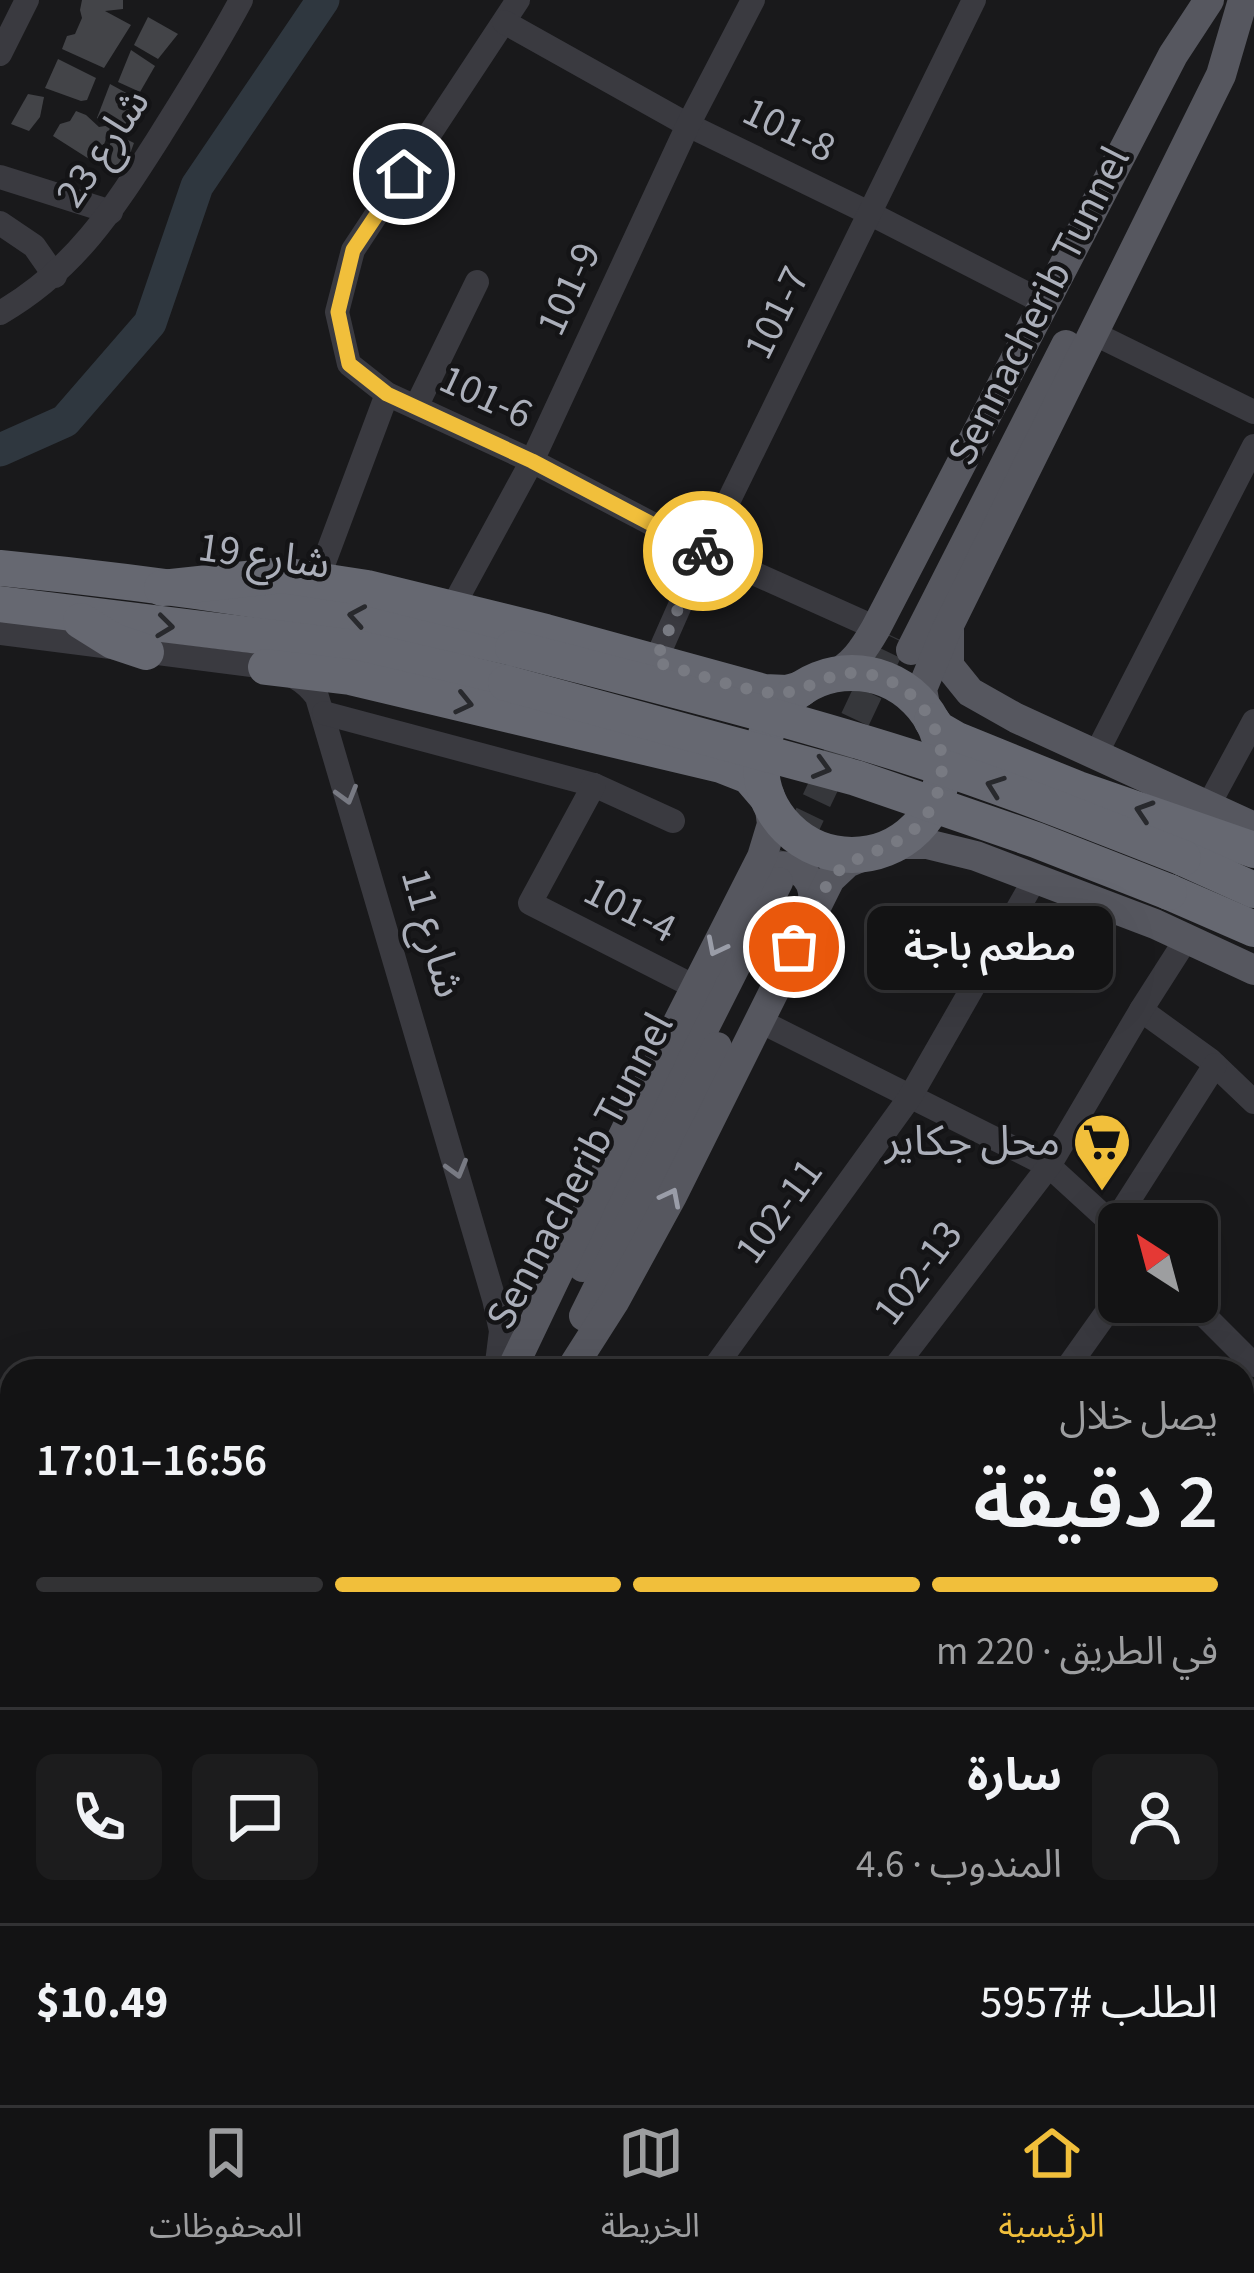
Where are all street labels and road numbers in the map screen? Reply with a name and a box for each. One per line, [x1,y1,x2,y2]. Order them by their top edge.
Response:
street label: شارع 23 [41,77,165,219]
street label: 101-8 [732,82,846,178]
street label: Sennacherib Tunnel [933,136,1145,476]
street label: 101-9 [521,233,617,345]
street label: 101-7 [729,256,825,370]
street label: 101-6 [430,349,542,445]
street label: شارع 19 [194,517,334,595]
street label: شارع 11 [385,861,479,1005]
street label: 101-4 [573,861,687,959]
street label: Sennacherib Tunnel [471,1002,689,1340]
street label: 102-11 [720,1146,838,1276]
street label: 102-13 [859,1208,977,1338]

